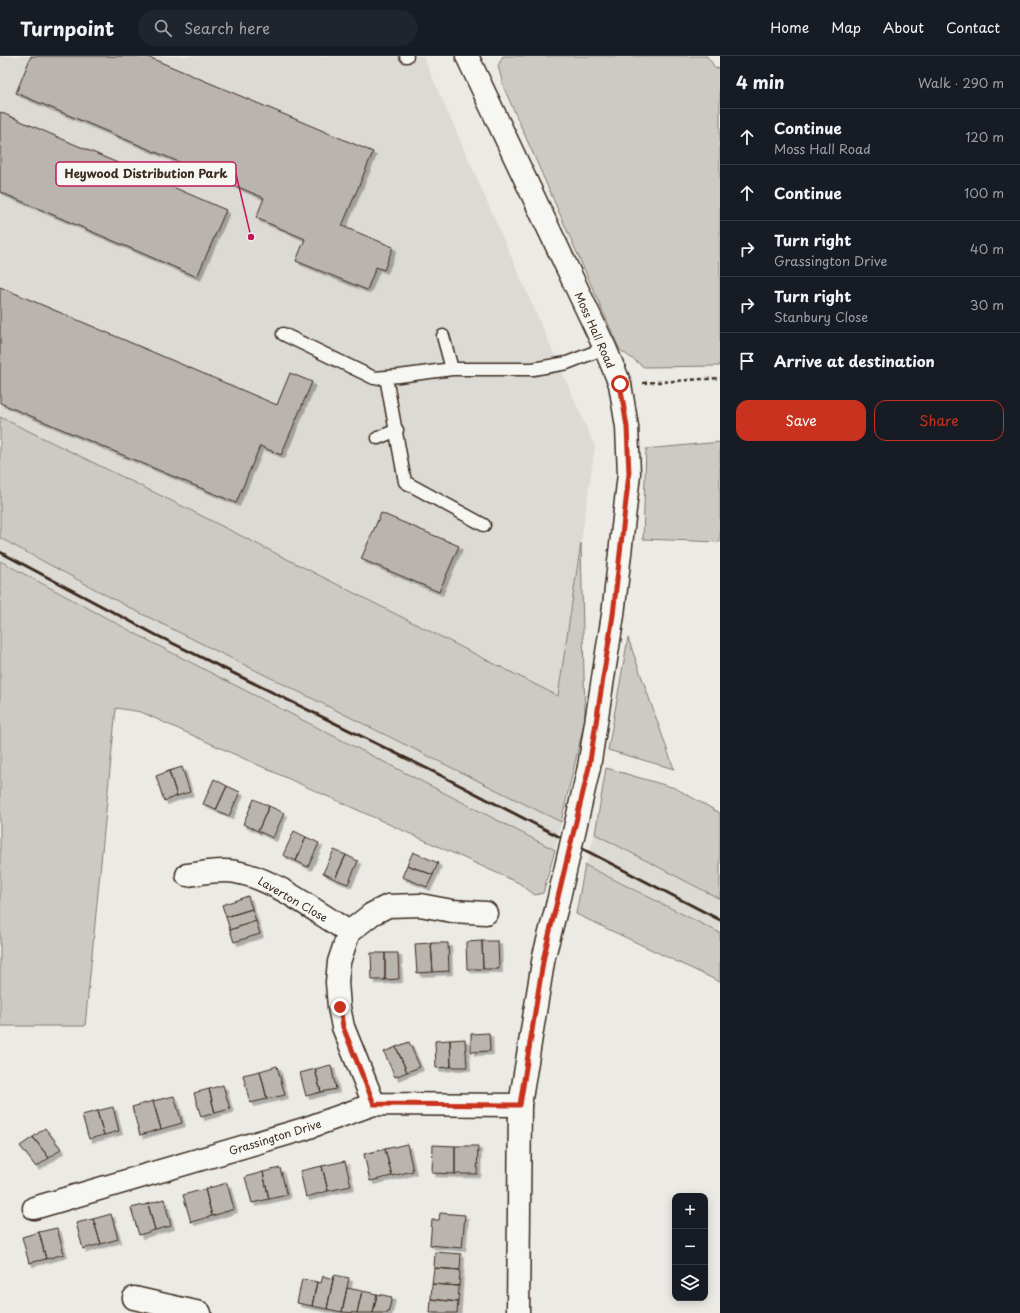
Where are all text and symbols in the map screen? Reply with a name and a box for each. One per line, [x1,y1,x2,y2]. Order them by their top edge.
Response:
search box [138,10,418,46]
text: Turnpoint [20,14,114,42]
text: Search here [184,16,270,39]
icon: search [152,17,174,39]
text: Home [770,17,809,38]
text: Map [831,17,861,38]
text: About [883,17,924,38]
text: Contact [946,17,1000,38]
text: 4 min [736,69,784,95]
text: Walk · 290 m [918,73,1004,92]
text: Continue [774,116,842,139]
icon: ahead [736,126,758,148]
text: 120 m [965,127,1004,146]
text: Moss Hall Road [774,139,871,158]
callout: Heywood Distribution Park [56,162,236,186]
text: Heywood Distribution Park [64,164,228,182]
text: Continue [774,181,842,204]
icon: ahead [736,182,758,204]
text: 100 m [964,183,1004,202]
text: Turn right [774,228,851,251]
icon: right [736,238,758,260]
text: 40 m [970,239,1004,258]
text: Grassington Drive [774,251,887,270]
text: Turn right [774,284,851,307]
street label: Moss Hall Road [571,289,619,371]
icon: right [736,294,758,316]
text: 30 m [970,295,1004,314]
text: Stanbury Close [774,307,868,326]
text: Arrive at destination [774,349,935,372]
icon: arrive [736,350,758,372]
route start [611,375,629,393]
button: Save [736,400,866,441]
button: Share [874,400,1004,441]
street label: Laverton Close [255,872,331,926]
route end [331,998,349,1016]
street label: Grassington Drive [227,1115,324,1159]
map controls [672,1193,708,1301]
button: + [672,1193,708,1229]
button: − [672,1229,708,1265]
button: layers [672,1265,708,1301]

